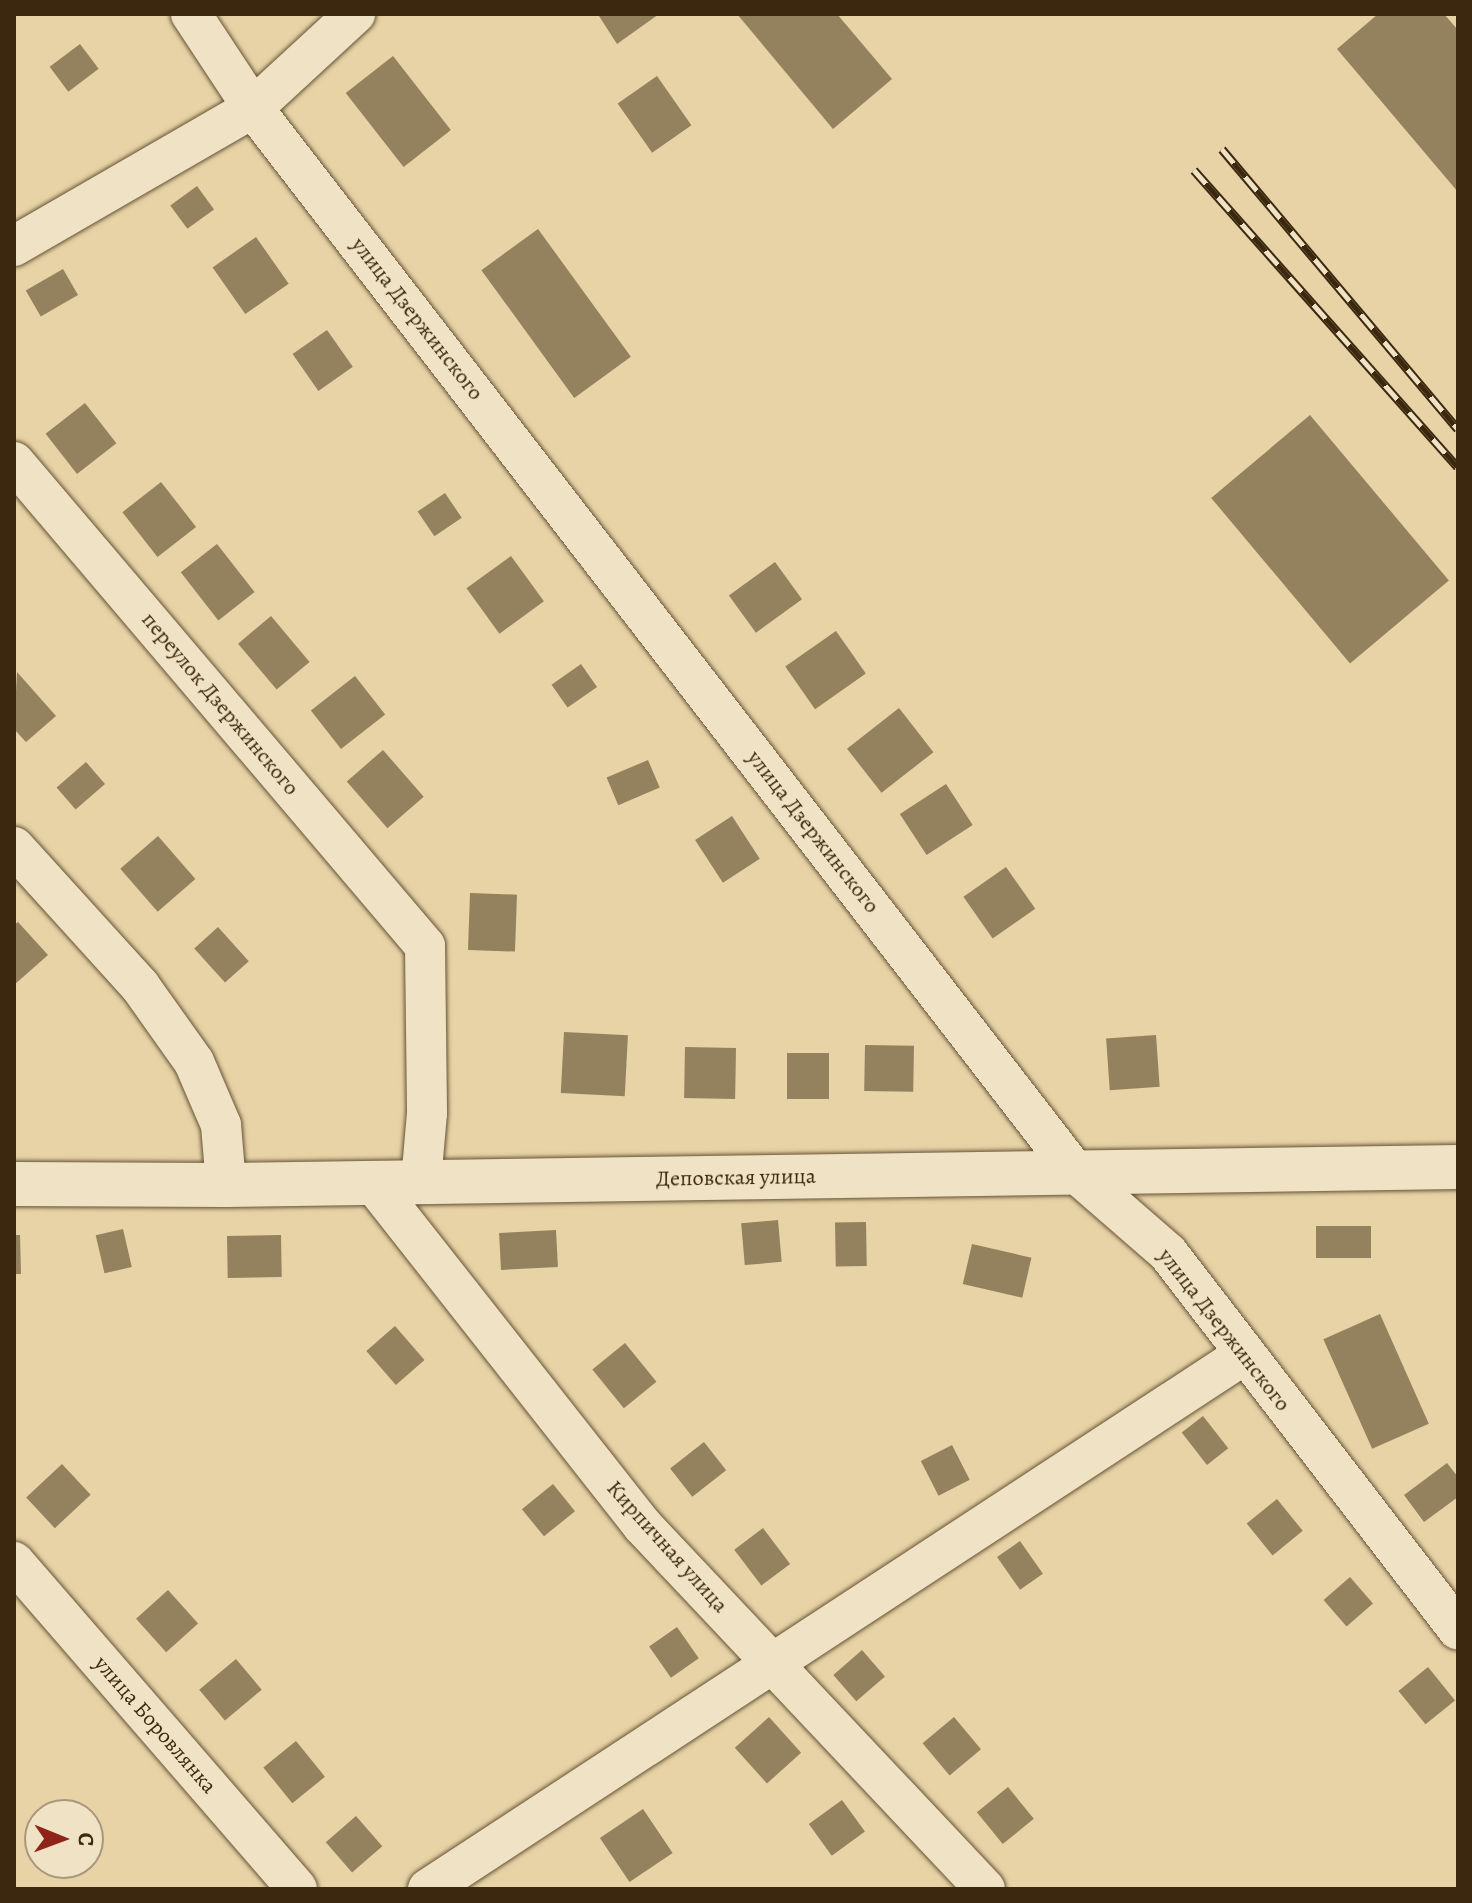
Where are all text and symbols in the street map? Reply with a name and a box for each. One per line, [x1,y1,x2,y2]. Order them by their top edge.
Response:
street label: улица Дзержинского [345,232,489,406]
street label: переулок Дзержинского [136,607,304,801]
street label: улица Дзержинского [741,745,885,919]
street label: Деповская улица [656,1163,816,1193]
street label: улица Дзержинского [1152,1243,1296,1417]
street label: Кирпичная улица [601,1476,733,1618]
street label: улица Боровлянка [88,1651,222,1799]
north arrow [24,1799,104,1879]
text: С [71,1832,101,1846]

